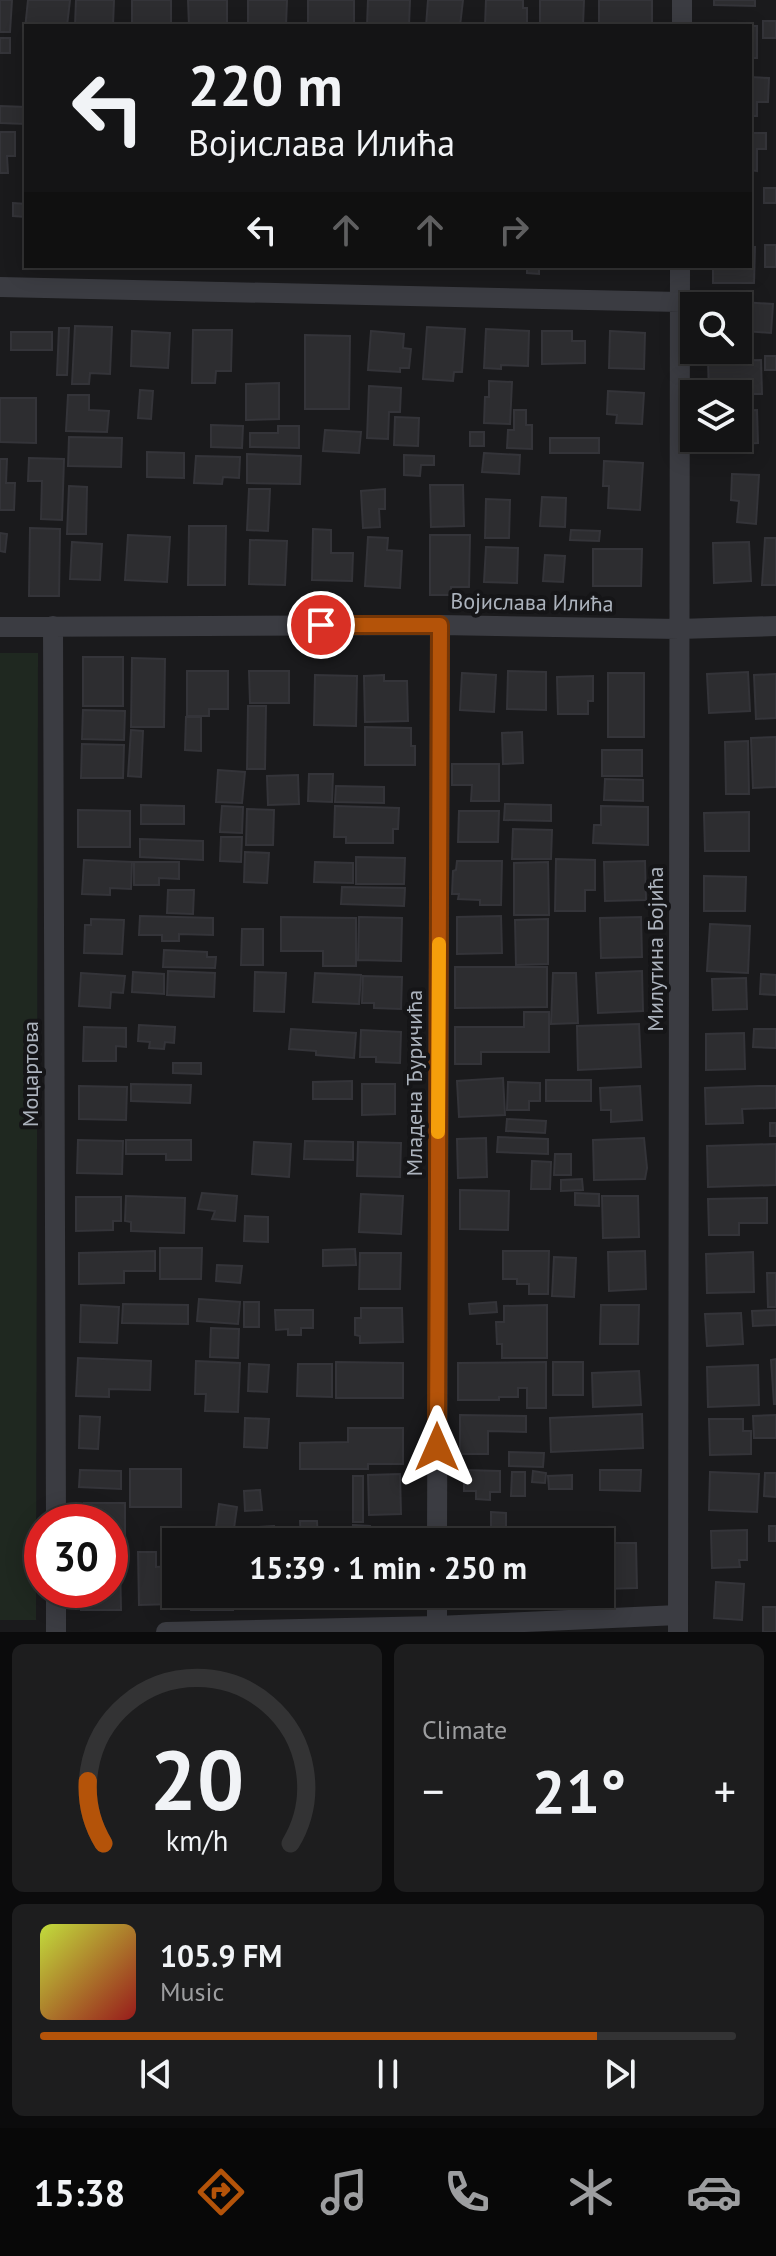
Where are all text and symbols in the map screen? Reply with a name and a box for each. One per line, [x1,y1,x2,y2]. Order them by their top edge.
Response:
text: 220 m [188,49,343,121]
icon: left [56,56,160,160]
text: Војислава Илића [188,119,455,166]
icon: left [240,208,284,252]
icon: ahead [324,208,368,252]
icon: ahead [408,208,452,252]
icon: right [492,208,536,252]
map controls [680,292,752,452]
button: search [680,292,752,364]
button: layers [680,380,752,452]
street label: Војислава Илића [450,587,614,617]
pin [287,591,355,659]
icon: arrive [299,603,343,647]
street label: Милутина Бојића [641,867,669,1031]
street label: Младена Ђуричића [400,990,428,1176]
street label: Моцартова [16,1021,44,1127]
position arrow [395,1405,479,1489]
speed limit sign: 30 [24,1504,128,1608]
text: 15:39 · 1 min · 250 m [249,1548,527,1587]
text: Climate [422,1713,507,1746]
text: 20 [150,1725,244,1833]
text: 21° [532,1752,626,1830]
text: − [422,1762,444,1819]
text: + [714,1762,736,1819]
text: km/h [166,1822,228,1859]
text: 105.9 FM [160,1936,282,1975]
text: Music [160,1975,224,2008]
icon: previous [134,2052,178,2096]
icon: pause [366,2052,410,2096]
icon: next [598,2052,642,2096]
icon: directions [193,2164,249,2220]
icon: music [316,2164,372,2220]
icon: phone [439,2164,495,2220]
icon: climate [563,2164,619,2220]
icon: car [686,2164,742,2220]
text: 15:38 [34,2169,125,2216]

